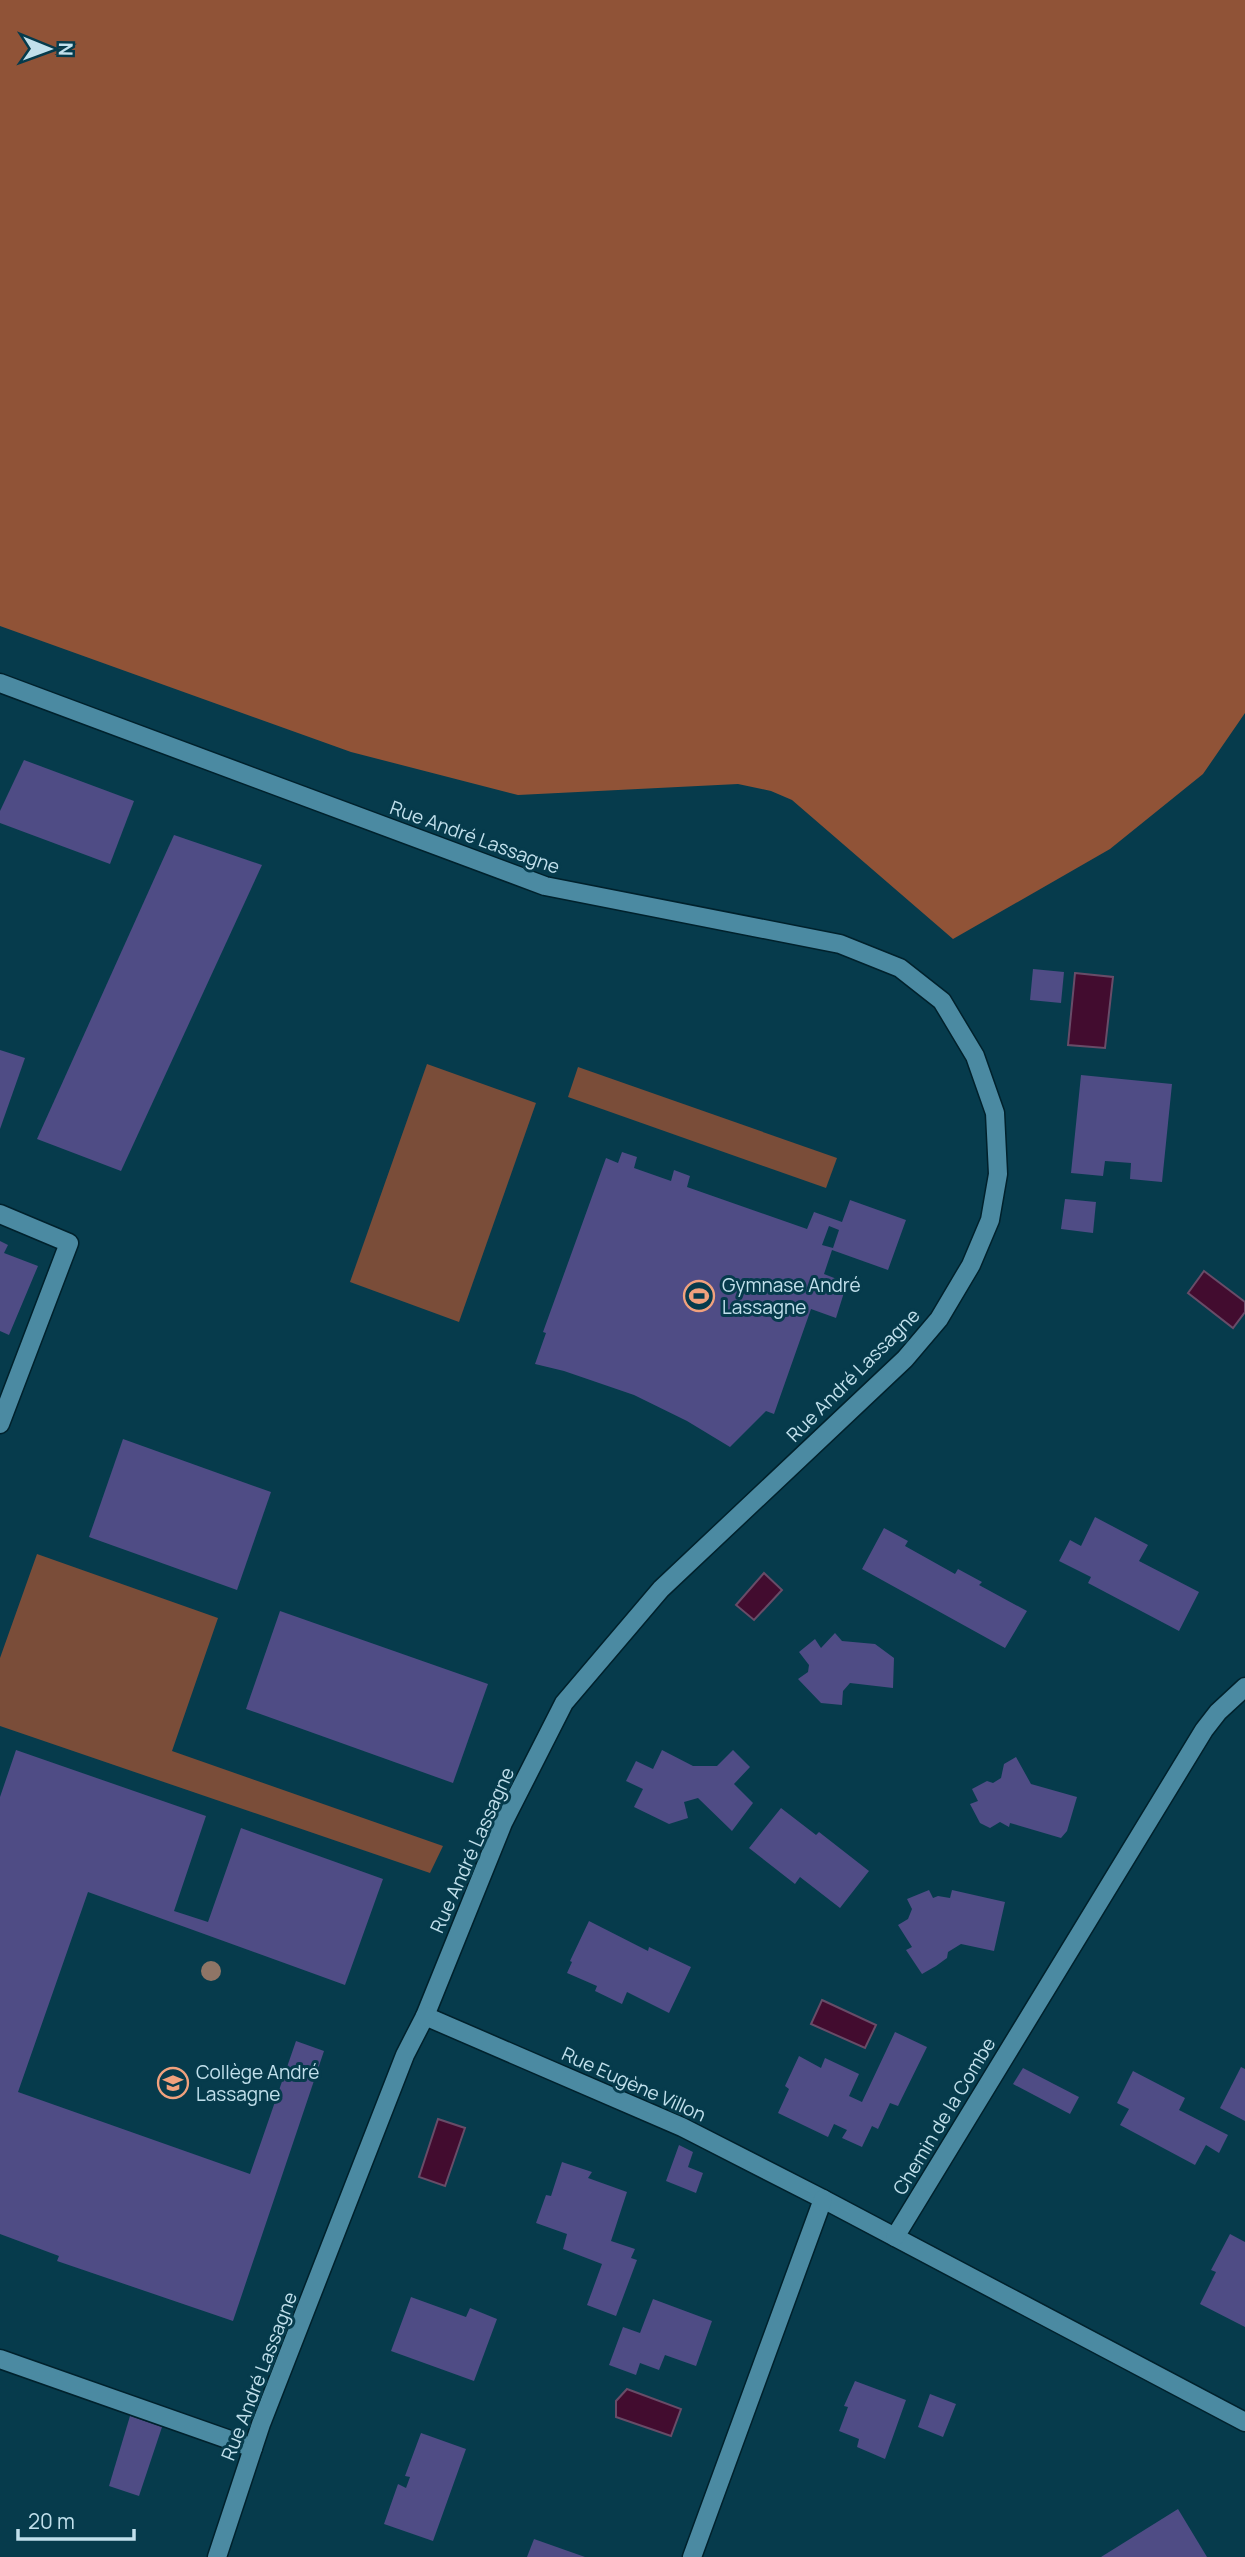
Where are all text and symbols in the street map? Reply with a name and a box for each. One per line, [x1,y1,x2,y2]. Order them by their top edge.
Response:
north arrow [14,14,84,84]
text: N [53,42,79,56]
street label: Rue André Lassagne [387,794,563,880]
place label: Gymnase André Lassagne [722,1272,861,1320]
sports icon: Gymnase André Lassagne [682,1279,716,1313]
street label: Rue André Lassagne [781,1303,925,1447]
street label: Rue André Lassagne [424,1763,520,1937]
street label: Chemin de la Combe [887,2032,1001,2200]
street label: Rue Eugène Villon [558,2041,710,2127]
place label: Collège André Lassagne [196,2059,319,2107]
school or university icon: Collège André Lassagne [156,2066,190,2100]
street label: Rue André Lassagne [215,2288,303,2464]
scale bar [18,2498,133,2542]
text: 20 m [28,2507,75,2535]

